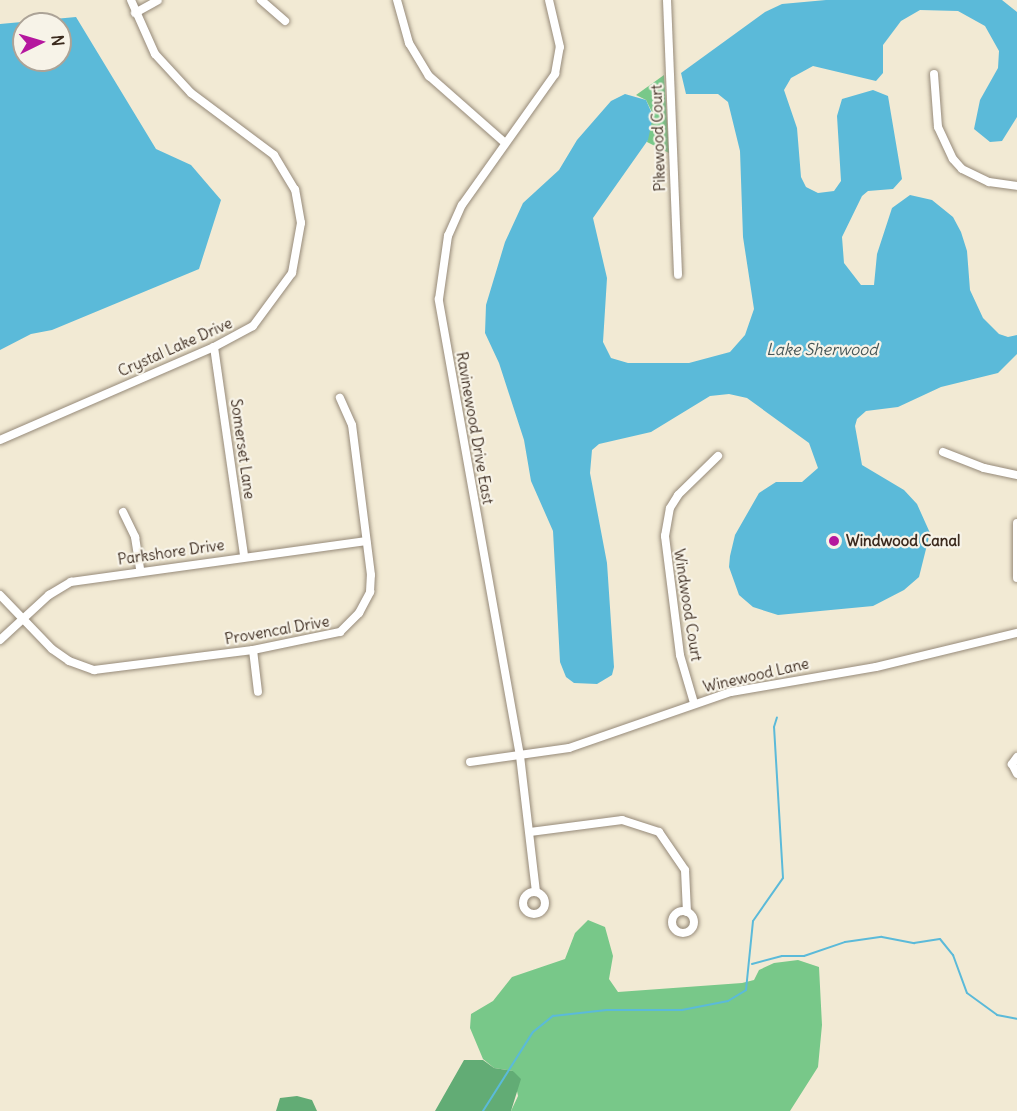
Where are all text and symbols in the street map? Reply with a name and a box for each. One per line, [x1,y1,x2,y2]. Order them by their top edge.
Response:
north arrow [12,12,72,72]
text: N [47,34,68,47]
street label: Pikewood Court [647,84,669,192]
street label: Crystal Lake Drive [115,314,235,380]
water label: Lake Sherwood [766,339,878,359]
street label: Ravinewood Drive East [453,350,497,506]
street label: Somerset Lane [227,398,259,500]
place label: Windwood Canal [846,532,960,550]
marker: Windwood Canal [827,534,841,548]
street label: Parkshore Drive [116,536,226,568]
street label: Windwood Court [670,547,706,663]
street label: Provencal Drive [223,612,331,648]
street label: Winewood Lane [701,654,811,696]

